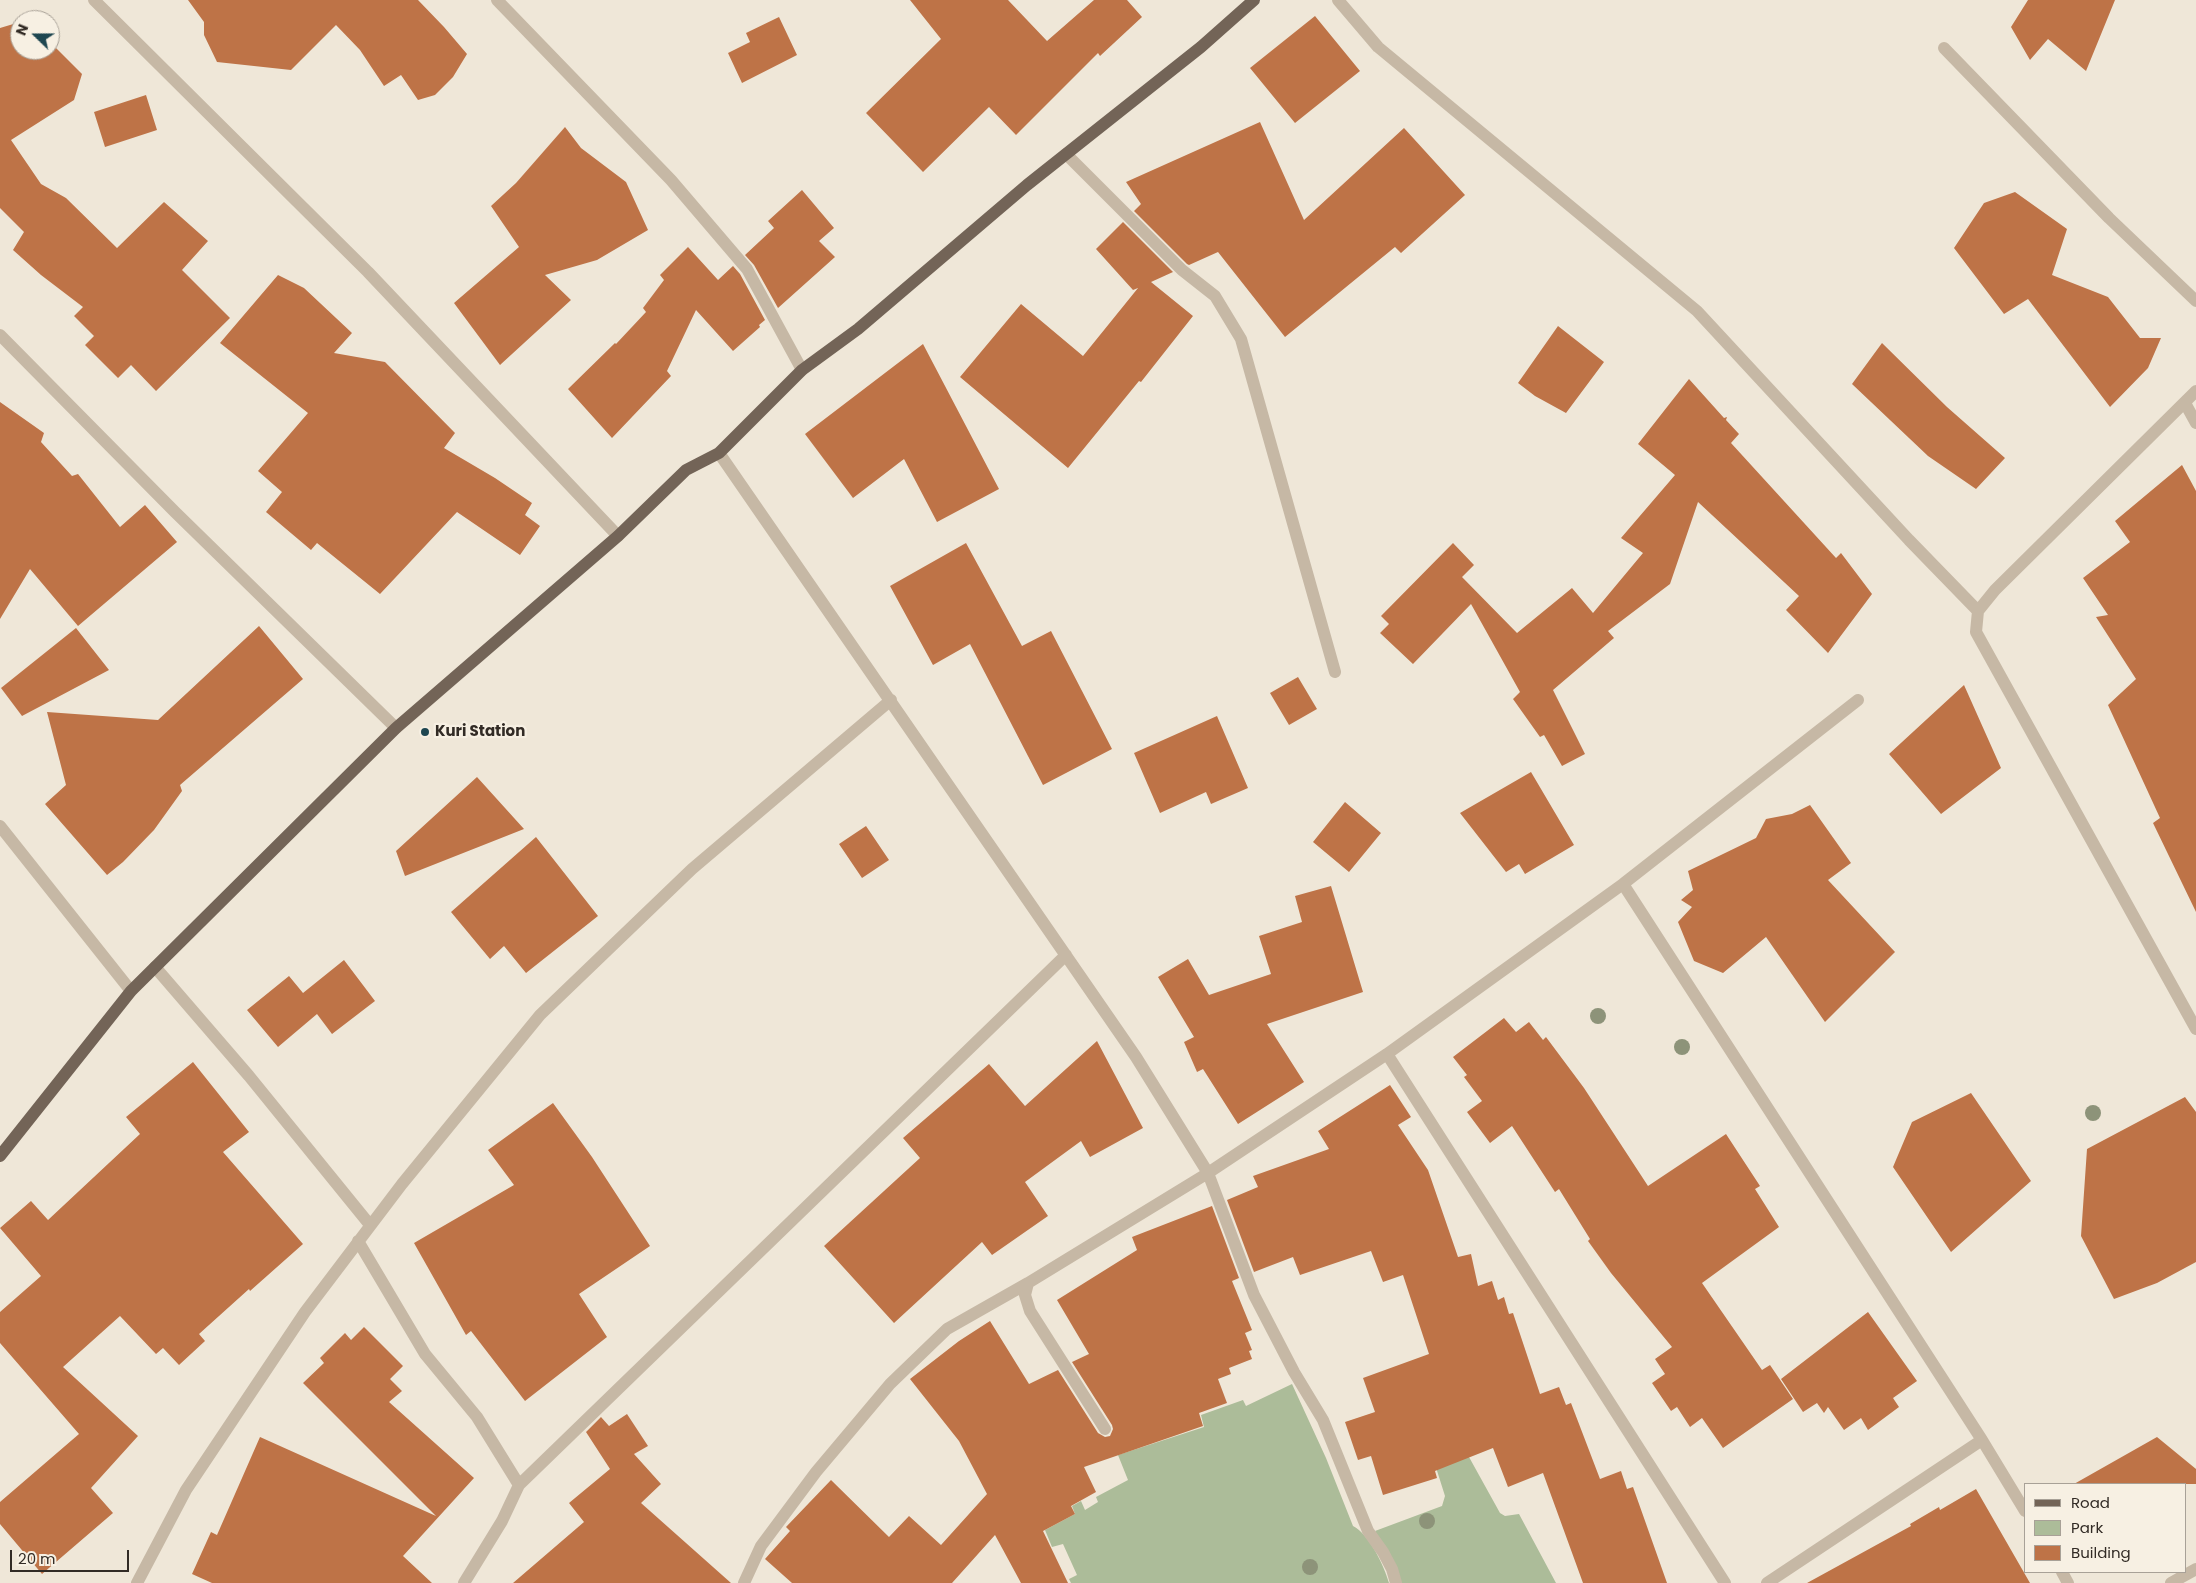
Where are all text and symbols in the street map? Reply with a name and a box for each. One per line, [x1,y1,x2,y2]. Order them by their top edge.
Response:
north arrow [10,10,60,60]
text: N [11,21,33,38]
place label: Kuri Station [435,723,525,741]
marker: Kuri Station [419,726,431,738]
legend [2024,1483,2186,1573]
text: Road [2071,1492,2110,1513]
text: Park [2071,1517,2103,1538]
scale bar [12,1540,131,1572]
text: Building [2071,1542,2131,1563]
text: 20 m [18,1548,56,1569]

